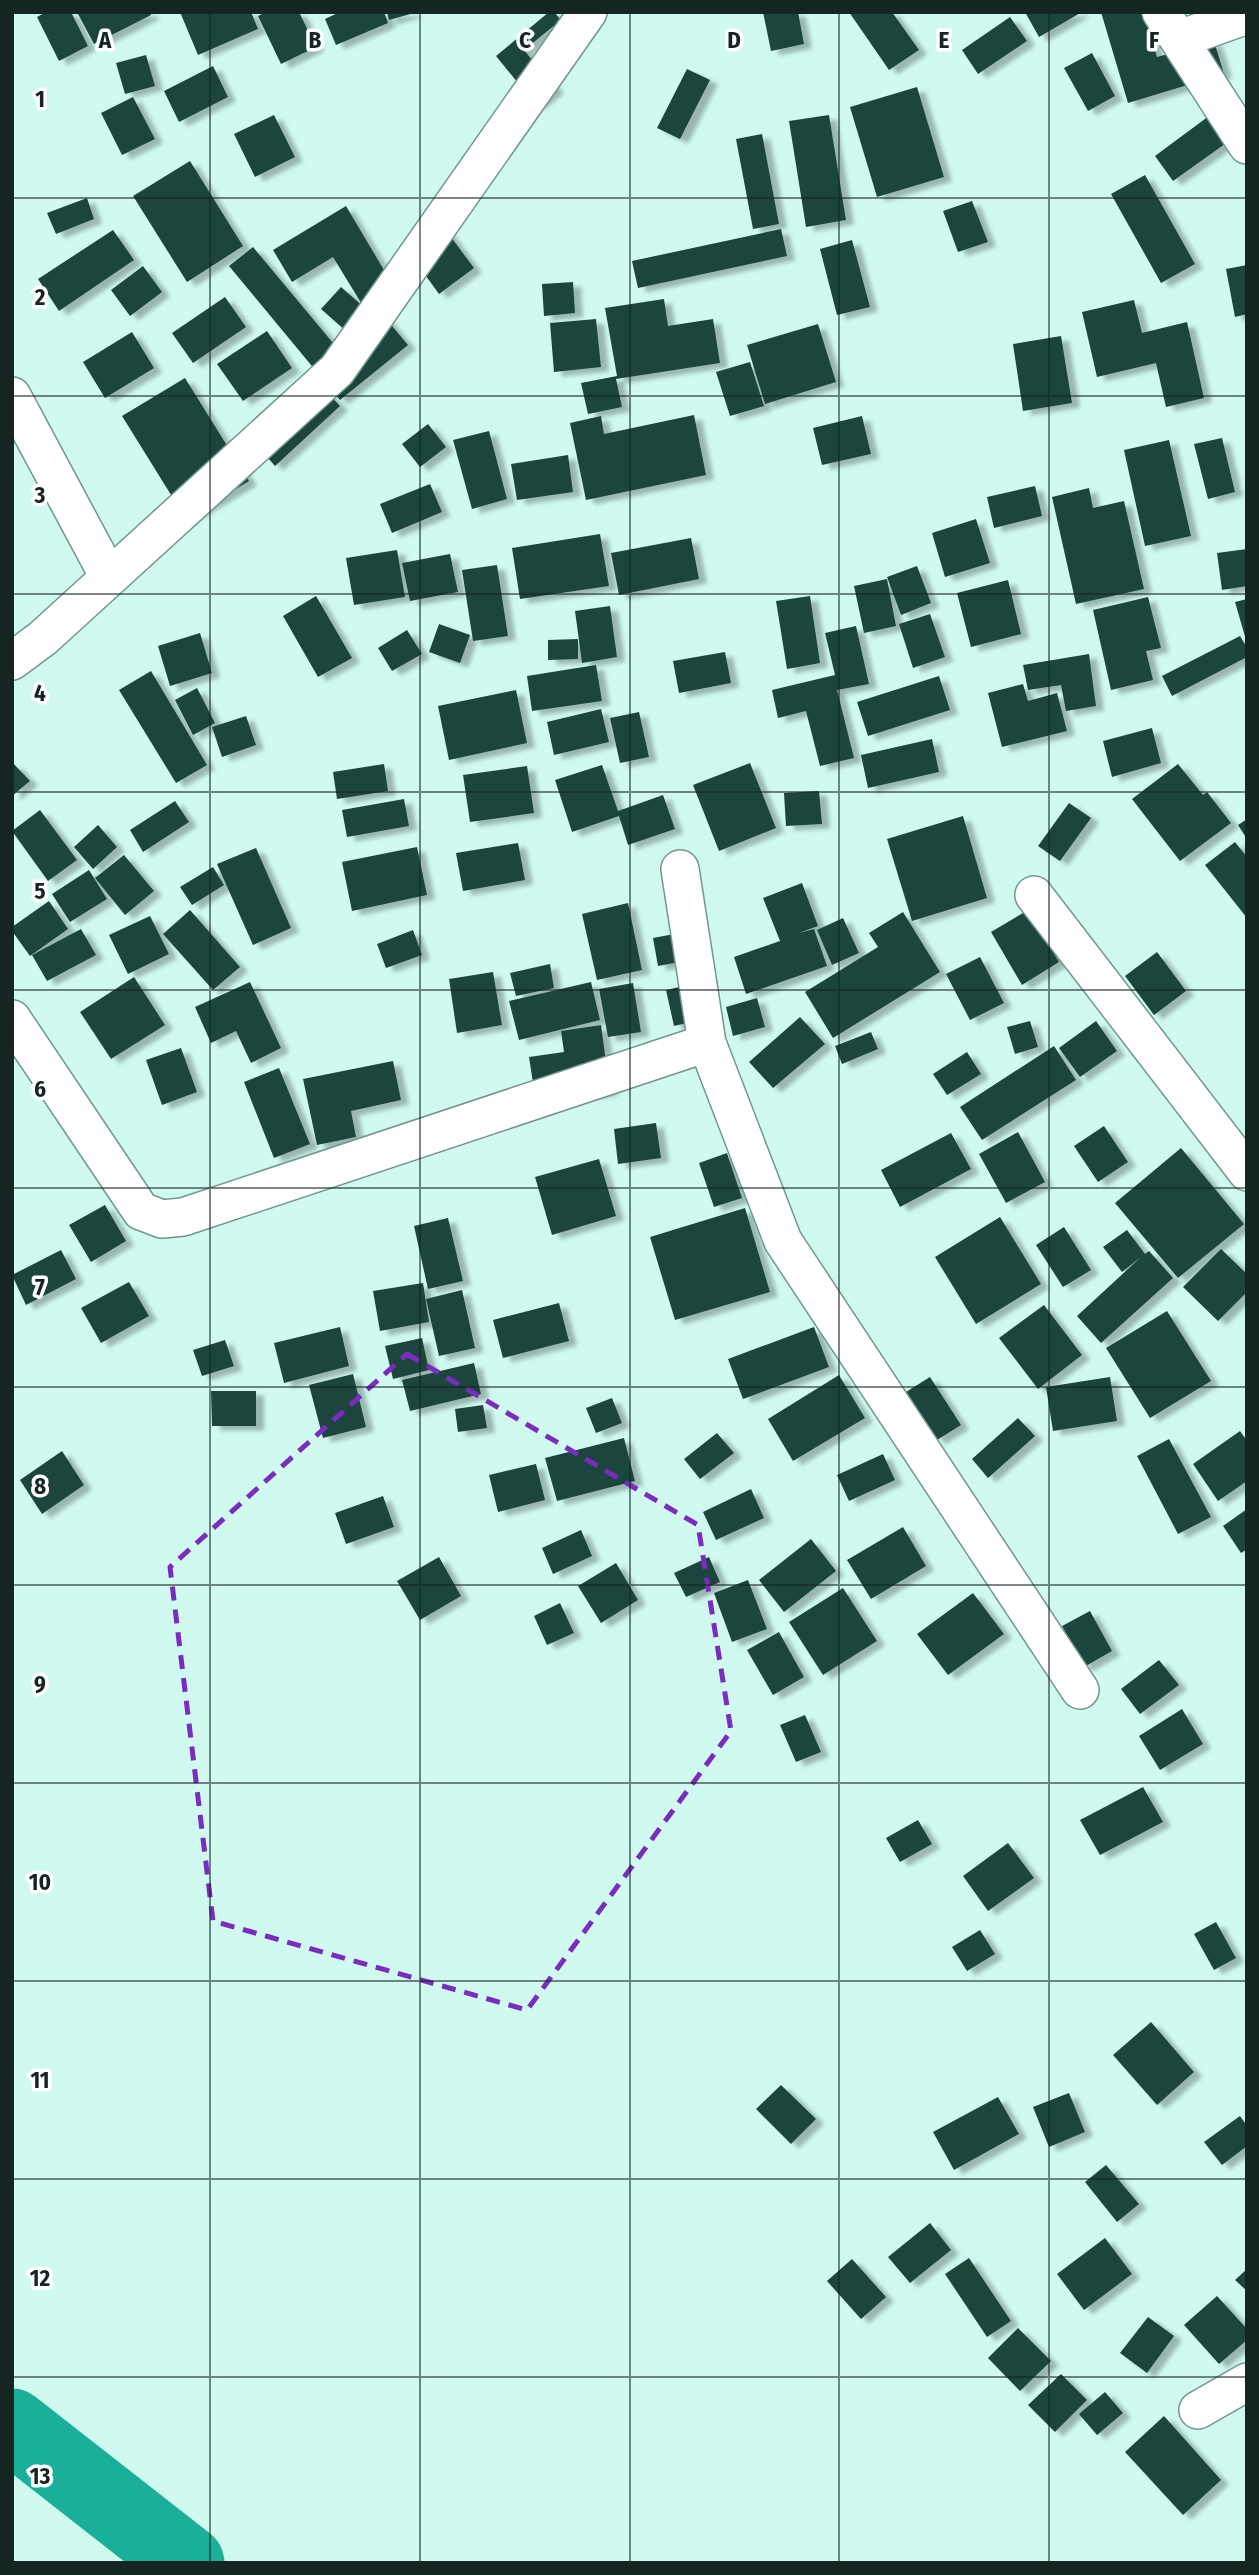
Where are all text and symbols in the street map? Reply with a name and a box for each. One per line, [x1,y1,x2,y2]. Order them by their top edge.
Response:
text: A [98,26,112,54]
text: B [309,26,322,54]
text: C [519,26,531,54]
text: D [727,26,741,54]
text: E [939,26,950,54]
text: F [1149,26,1159,54]
text: 1 [35,85,45,113]
text: 2 [34,283,46,311]
text: 3 [34,481,46,509]
text: 4 [34,679,46,707]
text: 5 [34,877,46,905]
text: 6 [34,1075,46,1103]
text: 7 [35,1273,45,1301]
text: 8 [34,1472,46,1500]
text: 9 [34,1670,46,1698]
text: 10 [29,1868,51,1896]
text: 11 [30,2066,50,2094]
text: 12 [30,2264,51,2292]
text: 13 [30,2462,50,2490]

